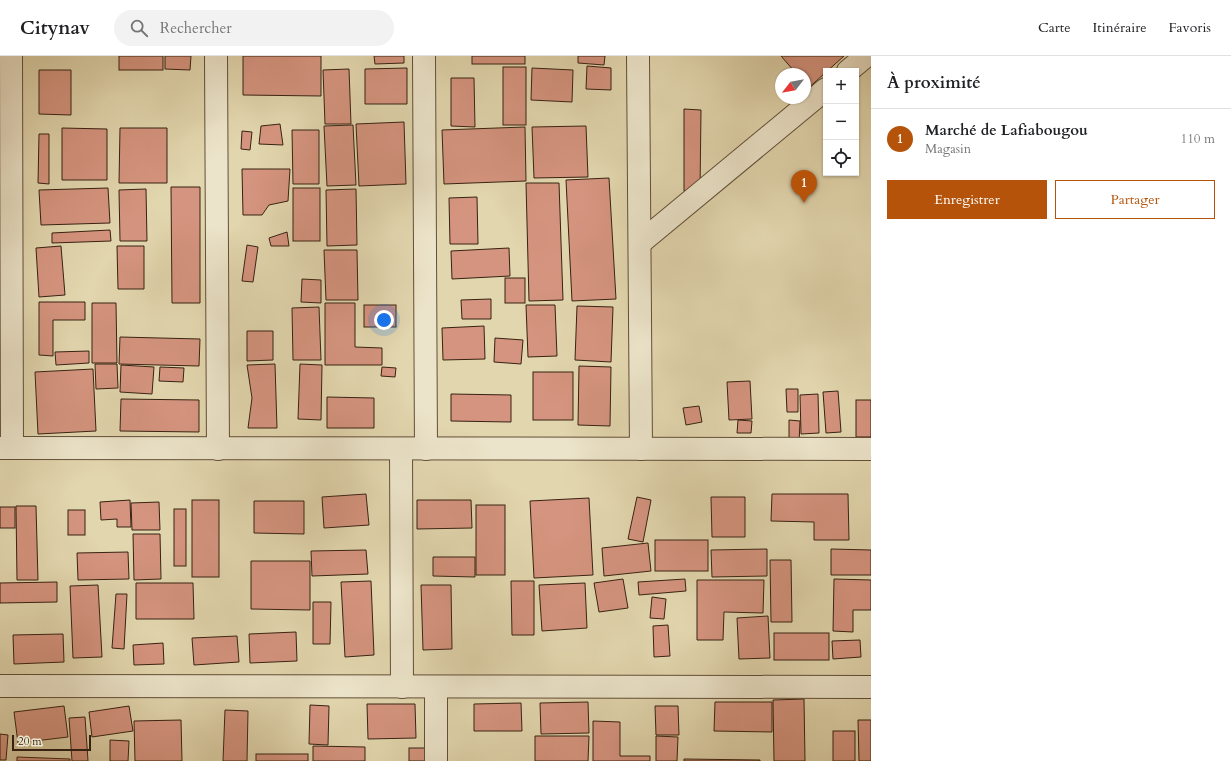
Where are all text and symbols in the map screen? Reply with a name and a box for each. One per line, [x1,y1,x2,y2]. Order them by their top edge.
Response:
search box [114,10,394,46]
text: Citynav [20,15,90,41]
icon: search [128,17,150,39]
text: Rechercher [160,18,232,38]
text: Carte [1038,18,1071,37]
text: Itinéraire [1093,18,1147,37]
text: Favoris [1169,18,1211,37]
north arrow [775,68,811,104]
map controls [823,68,859,176]
button: + [823,68,859,104]
text: À proximité [887,71,981,94]
button: − [823,104,859,140]
text: Marché de Lafiabougou [925,120,1088,140]
text: 1 [897,130,903,148]
text: 110 m [1181,130,1215,148]
button: locate [823,140,859,176]
text: Magasin [925,140,971,158]
pin: 1 [791,170,817,203]
button: Enregistrer [887,180,1047,219]
button: Partager [1055,180,1215,219]
your location [374,310,394,330]
scale bar [12,733,91,752]
text: 20 m [18,734,42,749]

